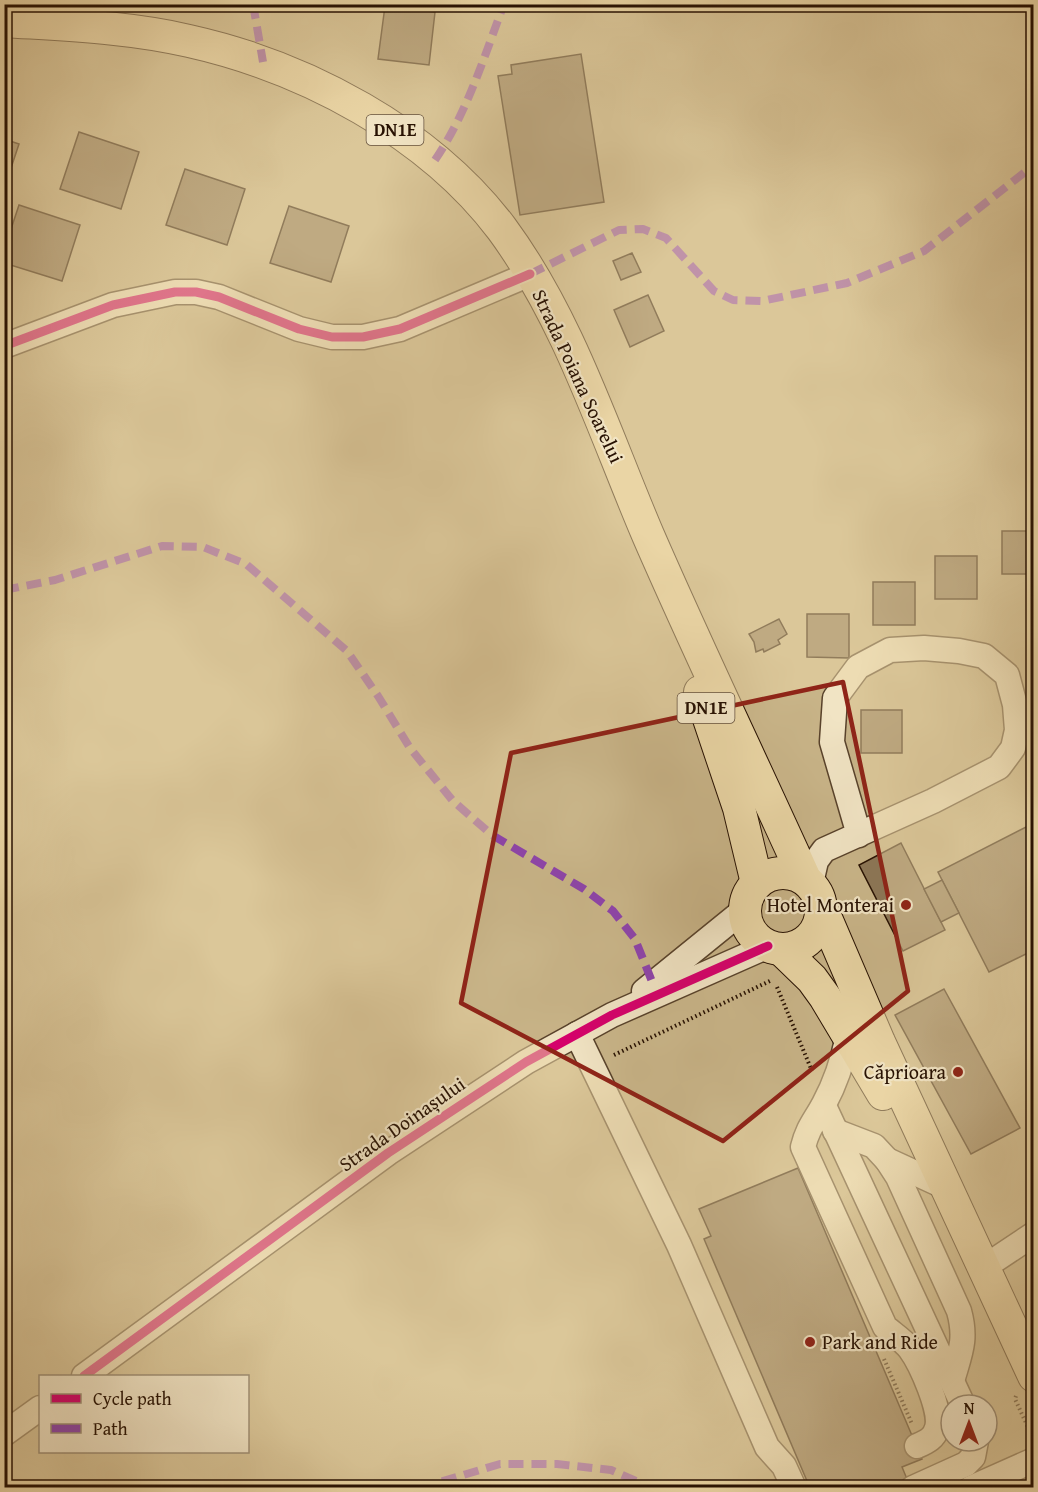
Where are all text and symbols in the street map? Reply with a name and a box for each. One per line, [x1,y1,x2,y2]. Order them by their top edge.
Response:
road number: DN1E [366,115,424,145]
street label: Strada Poiana Soarelui [525,284,632,468]
road number: DN1E [678,693,734,723]
place label: Hotel Monterai [767,890,894,919]
marker: Hotel Monterai [899,898,913,912]
place label: Căprioara [864,1057,947,1086]
marker: Căprioara [951,1065,965,1079]
street label: Strada Doinașului [333,1069,471,1178]
place label: Park and Ride [822,1327,938,1356]
marker: Park and Ride [803,1335,817,1349]
legend [39,1375,249,1453]
text: Cycle path [93,1385,172,1412]
north arrow [939,1393,999,1453]
text: N [964,1396,975,1420]
text: Path [93,1415,128,1442]

